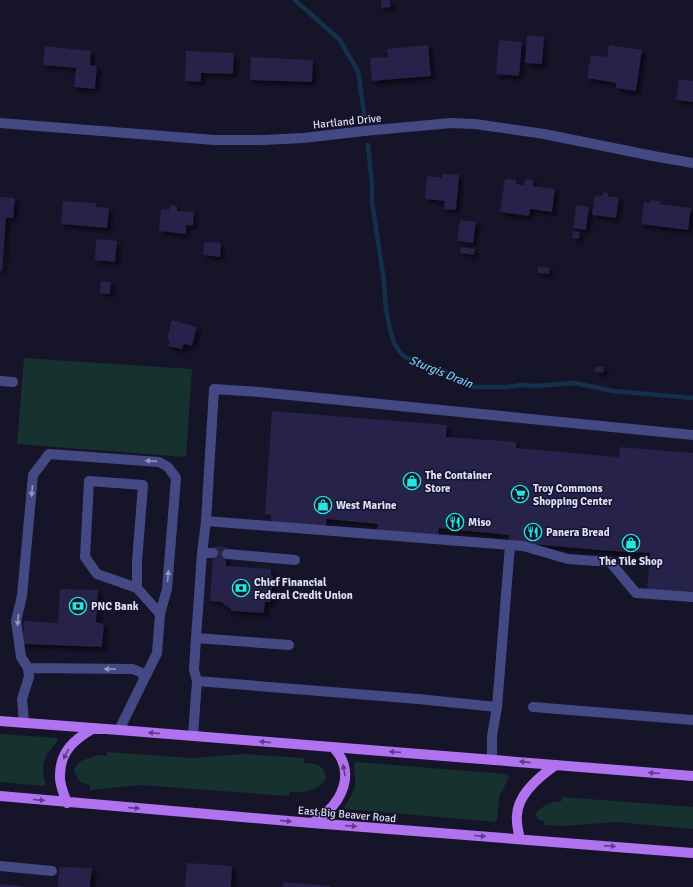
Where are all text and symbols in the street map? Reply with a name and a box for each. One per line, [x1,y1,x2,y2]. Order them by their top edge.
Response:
street label: Hartland Drive [312,111,382,132]
water label: Sturgis Drain [407,353,475,392]
one-way arrow [145,458,157,465]
place label: The Container Store [425,469,492,495]
shop icon: The Container Store [402,471,422,491]
place label: Troy Commons Shopping Center [533,482,613,508]
one-way arrow [28,484,35,497]
supermarket icon: Troy Commons Shopping Center [510,484,530,504]
shop icon: West Marine [313,495,333,515]
place label: West Marine [336,499,397,512]
restaurant icon: Miso [445,512,465,532]
place label: Miso [468,516,491,529]
restaurant icon: Panera Bread [523,522,543,542]
place label: Panera Bread [546,526,610,539]
shop icon: The Tile Shop [621,533,641,553]
place label: The Tile Shop [599,555,663,568]
one-way arrow [165,570,171,582]
place label: Chief Financial Federal Credit Union [254,576,353,602]
bank icon: Chief Financial Federal Credit Union [231,578,251,598]
bank icon: PNC Bank [68,596,88,616]
place label: PNC Bank [91,600,139,613]
one-way arrow [14,613,21,626]
one-way arrow [103,666,116,672]
one-way arrow [148,729,160,736]
one-way arrow [259,738,271,745]
one-way arrow [62,748,69,760]
one-way arrow [389,749,401,756]
one-way arrow [519,759,531,766]
one-way arrow [341,764,347,776]
one-way arrow [648,770,660,776]
one-way arrow [33,797,45,803]
street label: East Big Beaver Road [297,804,397,825]
one-way arrow [128,805,140,811]
one-way arrow [280,817,292,824]
one-way arrow [345,823,357,830]
one-way arrow [474,833,486,840]
one-way arrow [604,843,616,850]

